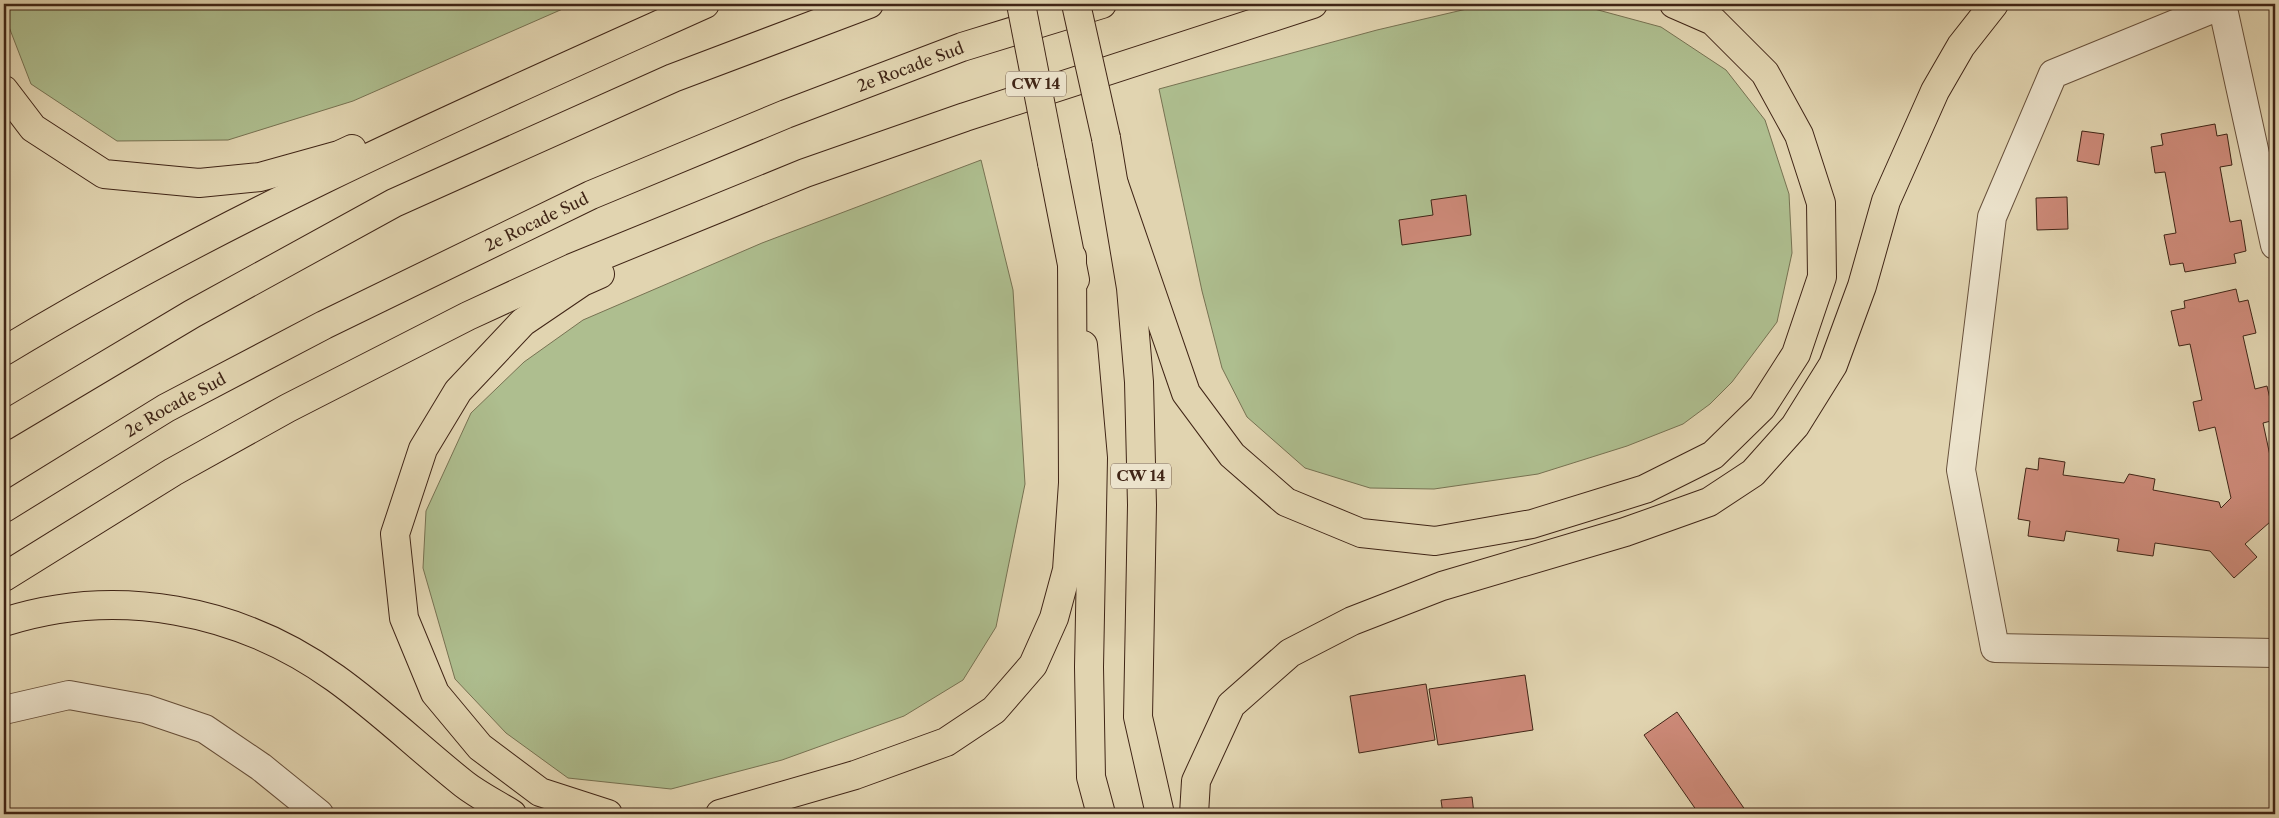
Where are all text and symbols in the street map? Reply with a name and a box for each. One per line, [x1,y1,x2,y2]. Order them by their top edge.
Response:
street label: 2e Rocade Sud [854,37,967,96]
road number: CW 14 [1006,72,1066,96]
street label: 2e Rocade Sud [481,188,592,255]
street label: 2e Rocade Sud [121,368,229,441]
road number: CW 14 [1111,464,1171,488]

